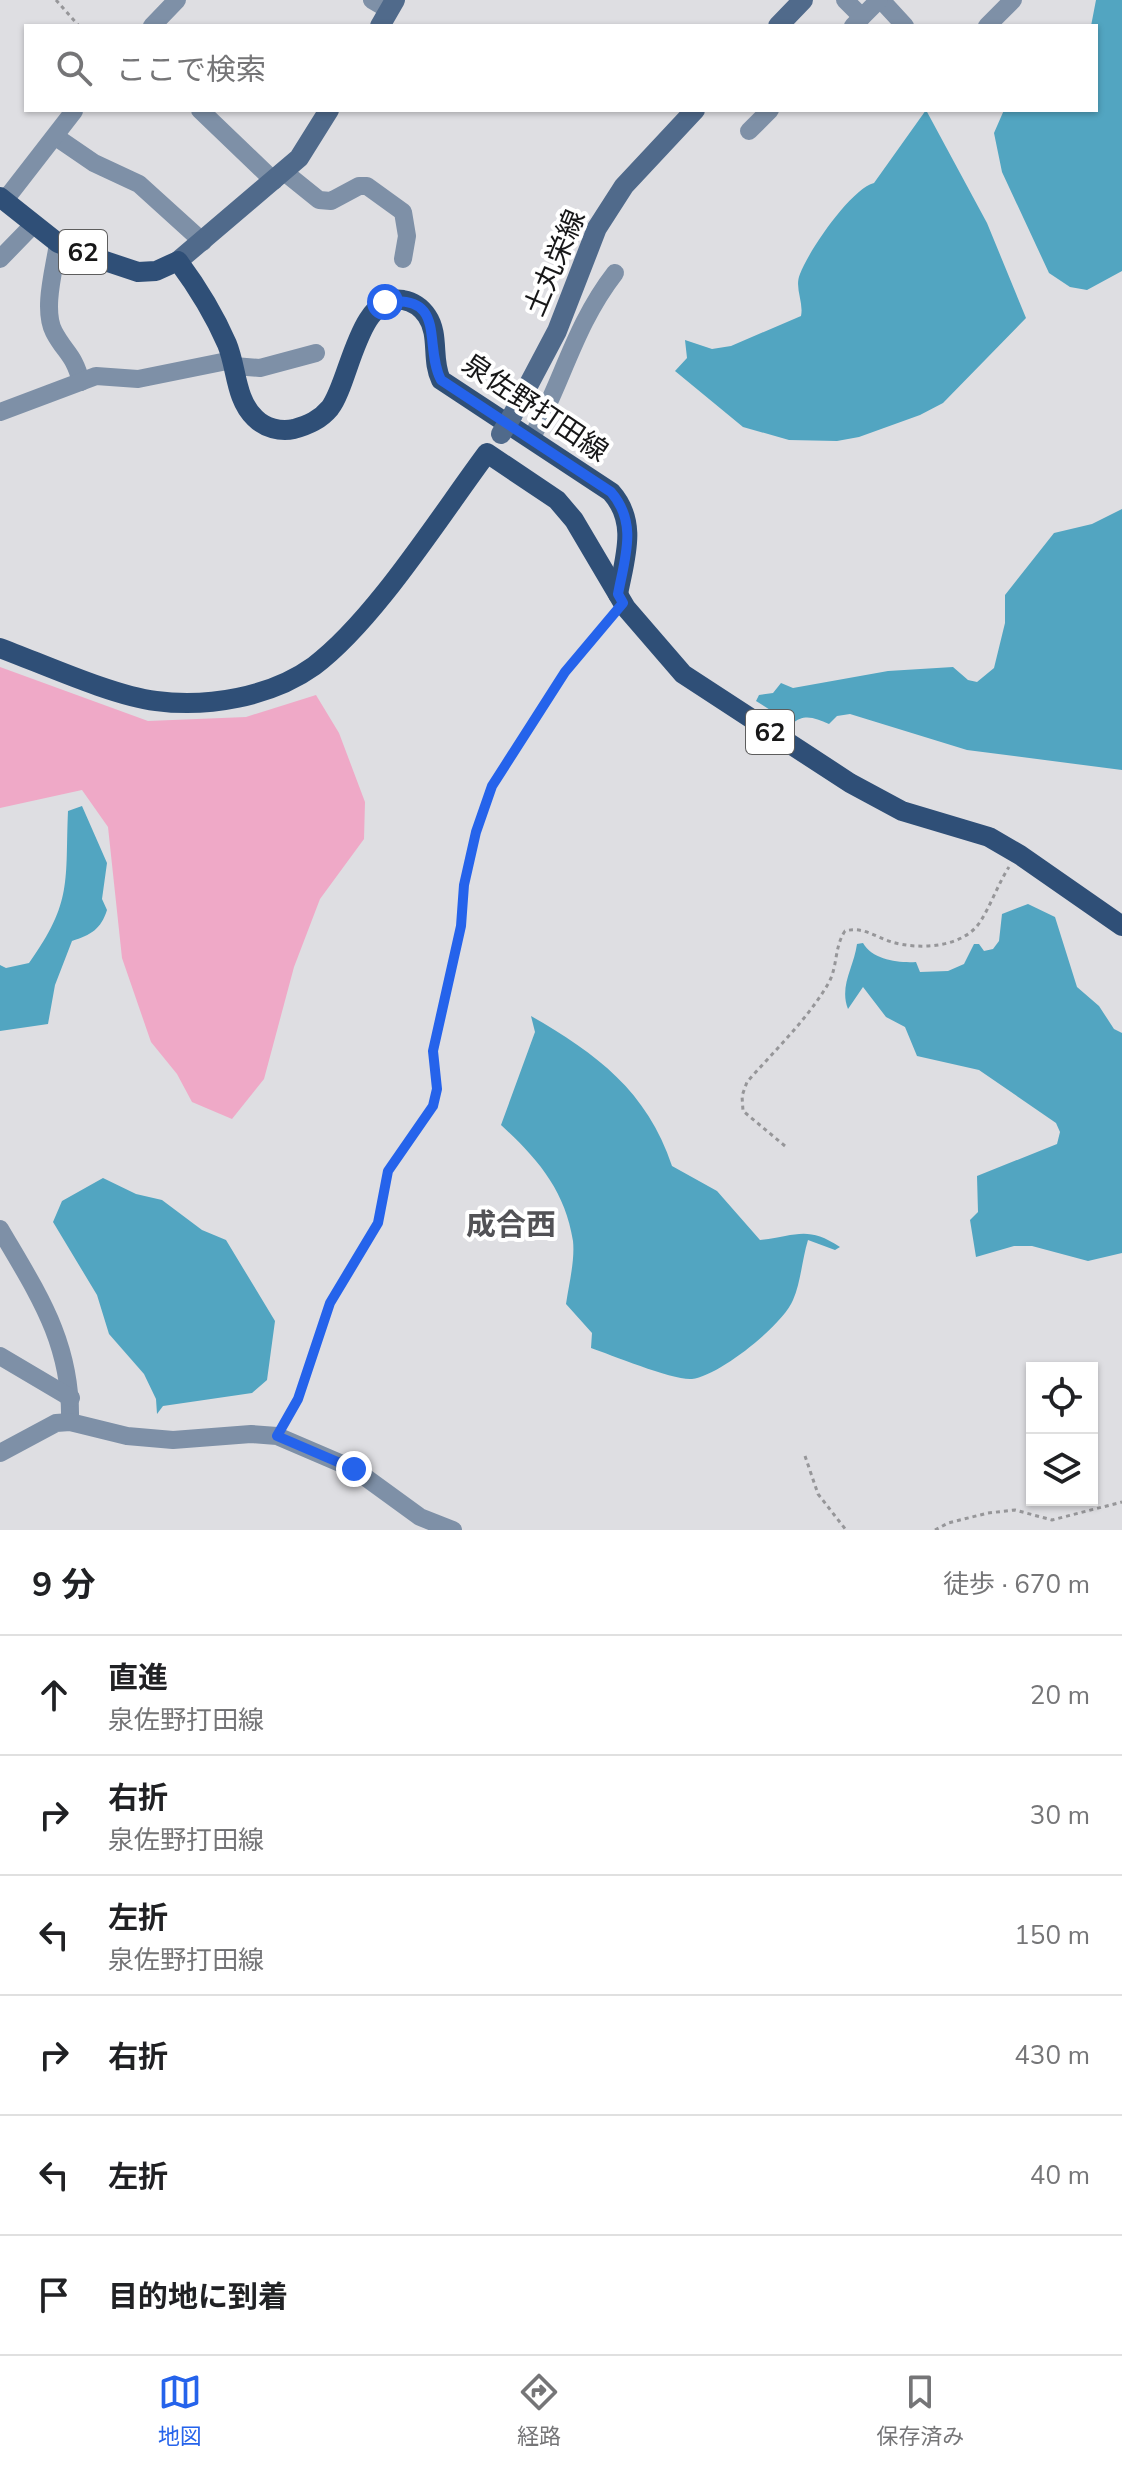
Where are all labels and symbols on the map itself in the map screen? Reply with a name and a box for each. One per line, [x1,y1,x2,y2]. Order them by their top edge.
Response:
street label: 土丸栄線 [516,204,594,322]
road number: 62 [59,230,107,274]
route start [367,284,403,320]
street label: 泉佐野打田線 [455,345,615,471]
road number: 62 [746,710,794,754]
district label: 成合西 [466,1205,556,1246]
route end [336,1451,372,1487]

